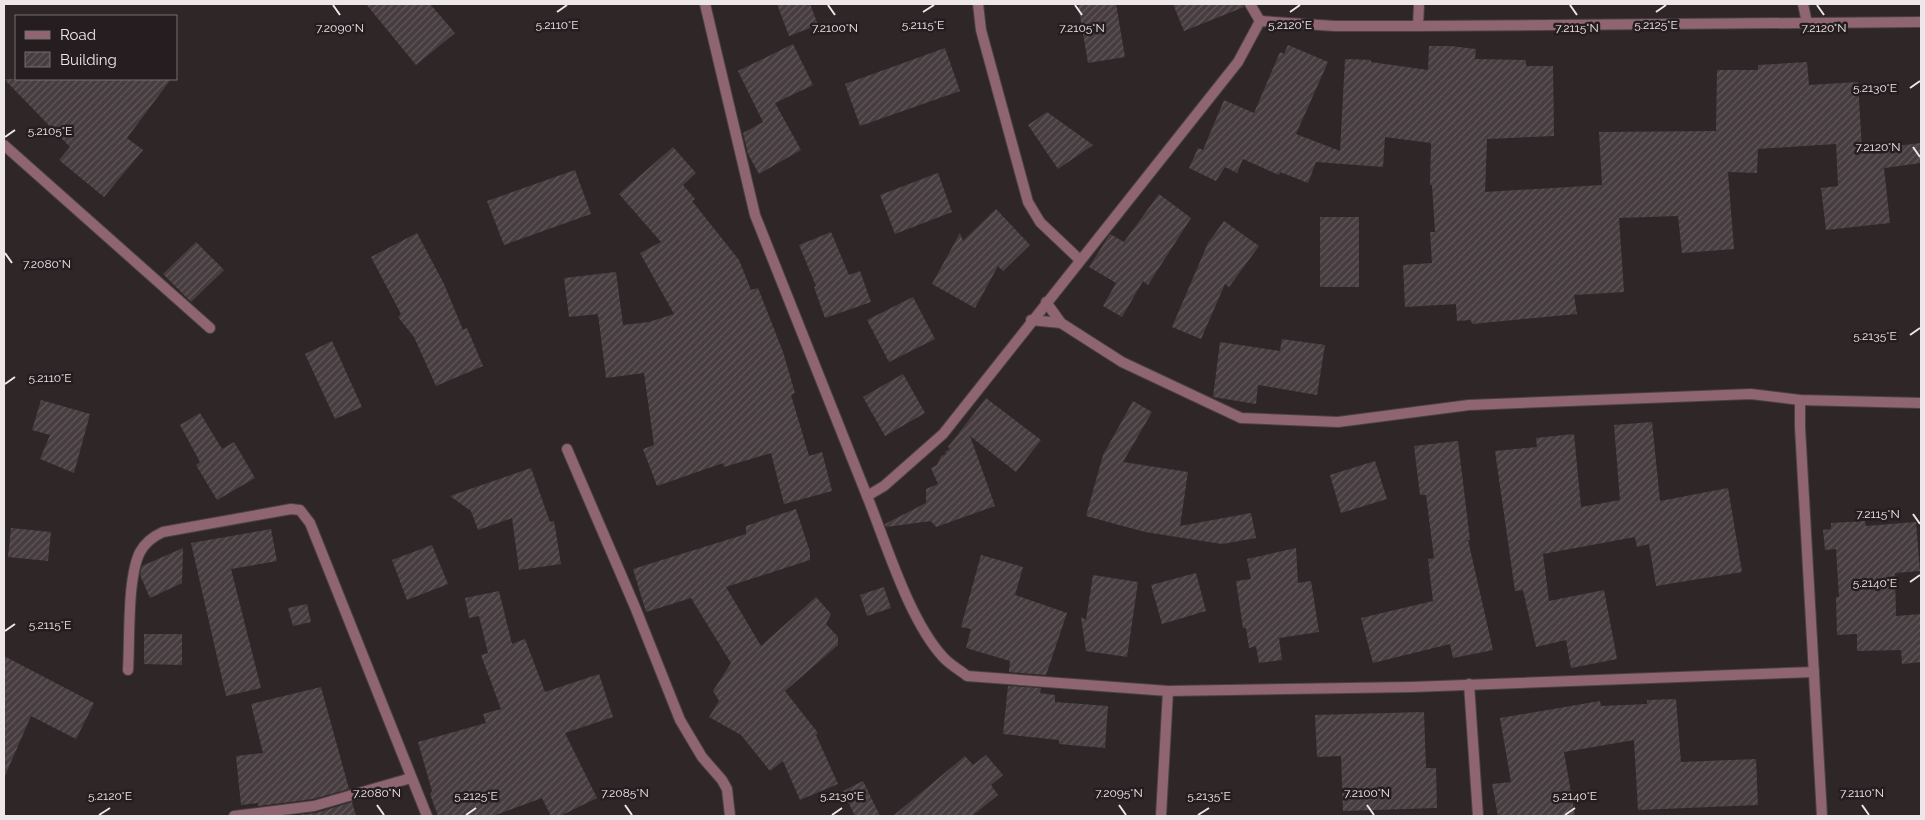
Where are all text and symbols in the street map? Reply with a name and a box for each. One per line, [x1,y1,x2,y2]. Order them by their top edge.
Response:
legend [15,15,178,80]
text: 5.2110°E [536,18,578,32]
text: 5.2115°E [902,18,944,32]
text: 5.2120°E [1268,18,1312,32]
text: 5.2125°E [1634,18,1678,32]
text: 7.2090°N [316,21,364,35]
text: 7.2100°N [812,21,858,35]
text: 7.2105°N [1059,21,1105,35]
text: 7.2115°N [1555,21,1599,35]
text: 7.2120°N [1801,21,1847,35]
text: Road [60,26,96,44]
text: Building [60,51,117,69]
text: 5.2130°E [1853,81,1897,95]
text: 5.2105°E [28,124,72,138]
text: 7.2120°N [1855,140,1901,154]
text: 7.2080°N [23,257,71,271]
text: 5.2135°E [1853,329,1897,343]
text: 5.2110°E [29,371,71,385]
text: 7.2115°N [1856,507,1900,521]
text: 5.2140°E [1853,576,1897,590]
text: 5.2115°E [29,618,71,632]
text: 7.2080°N [353,786,401,800]
text: 7.2085°N [601,786,649,800]
text: 7.2095°N [1095,786,1143,800]
text: 7.2100°N [1344,786,1390,800]
text: 7.2110°N [1840,786,1884,800]
text: 5.2120°E [88,789,132,803]
text: 5.2125°E [454,789,498,803]
text: 5.2130°E [820,789,864,803]
text: 5.2135°E [1187,789,1231,803]
text: 5.2140°E [1553,789,1597,803]

